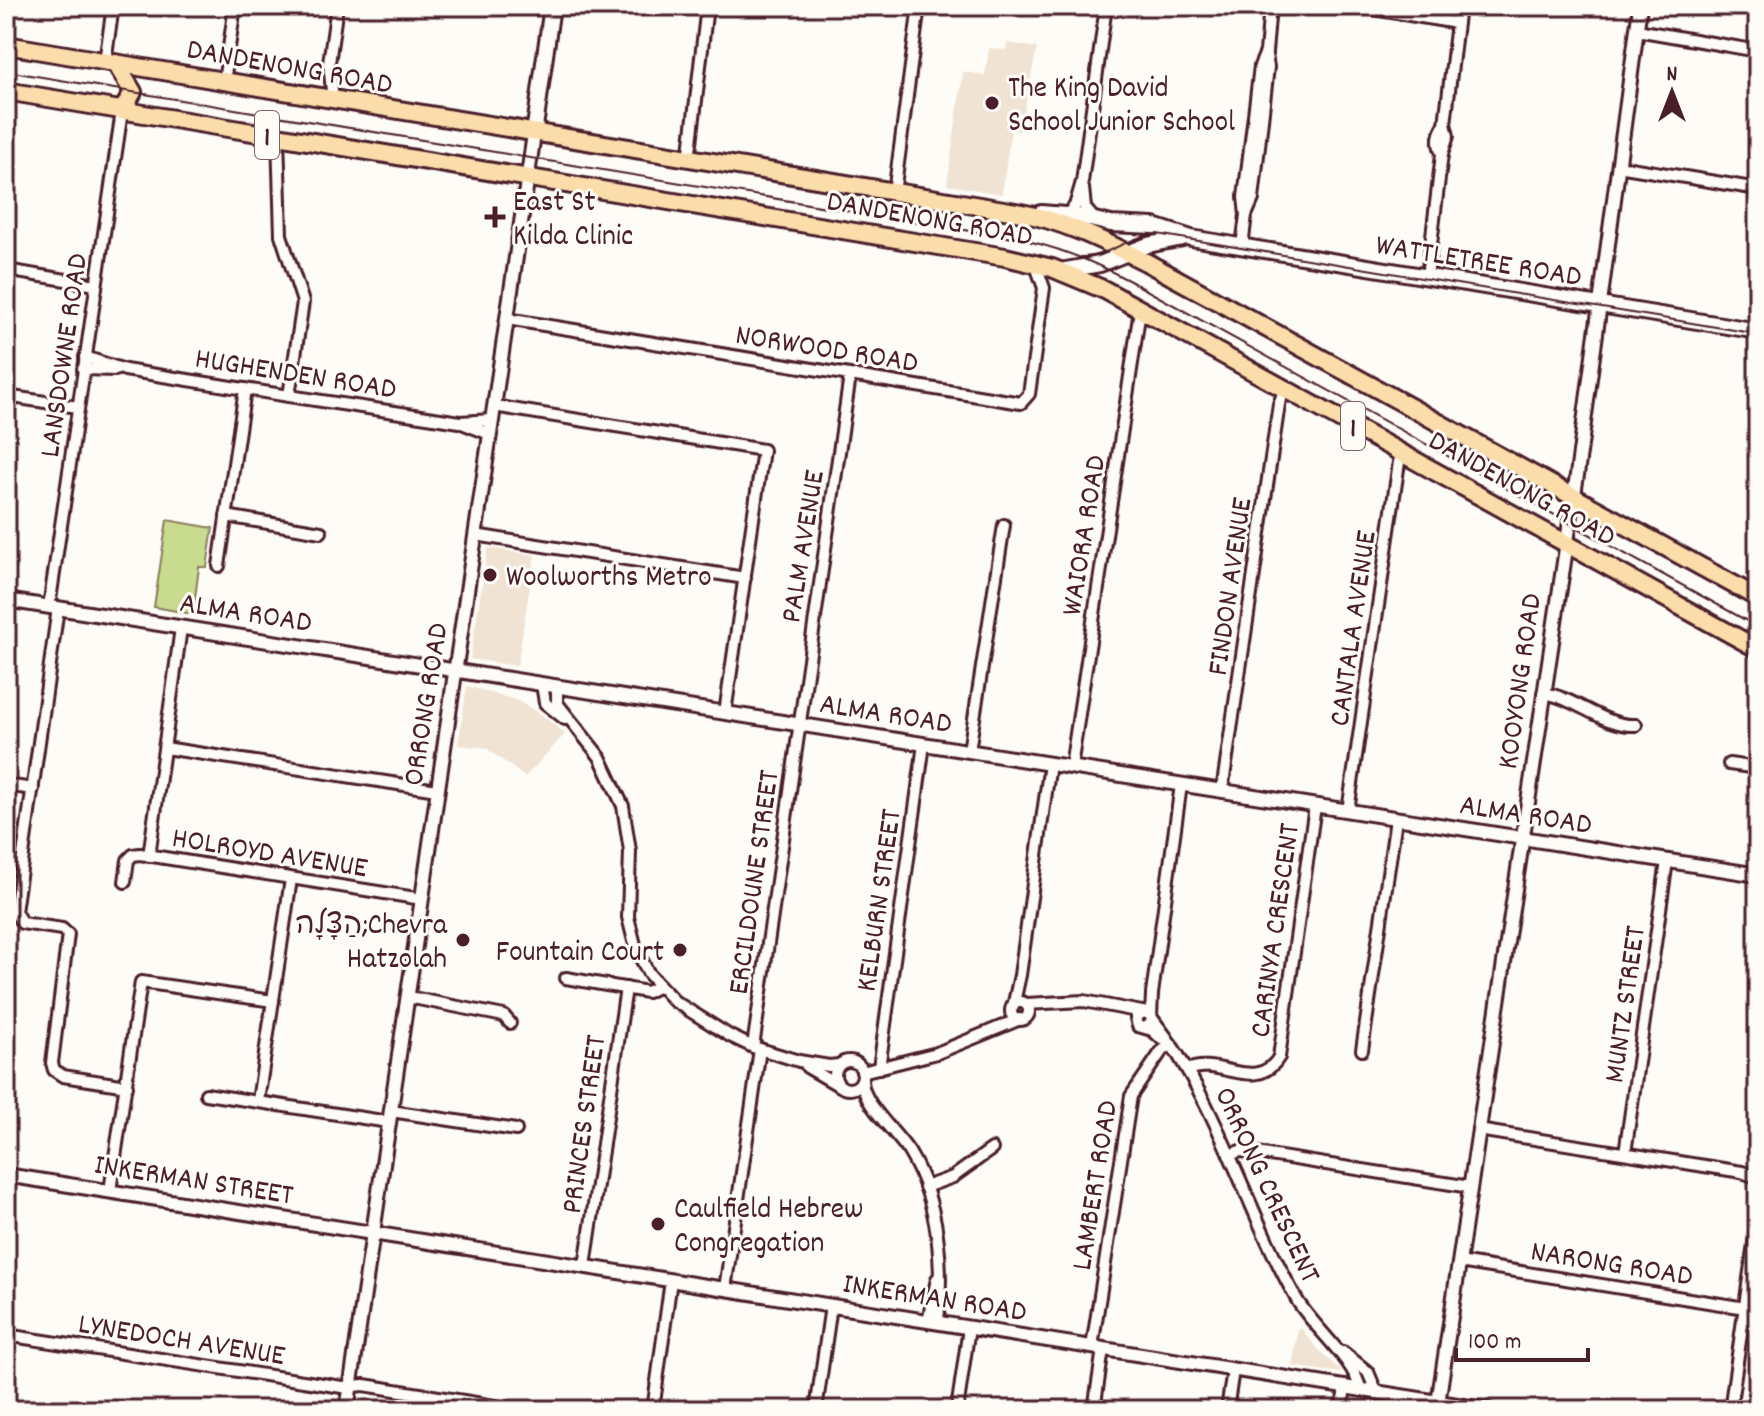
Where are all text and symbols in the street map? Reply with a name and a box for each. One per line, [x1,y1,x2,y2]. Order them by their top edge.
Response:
street label: DANDENONG ROAD [183,30,396,109]
north arrow [1632,52,1712,132]
text: N [1667,60,1678,91]
place label: The King David School Junior School [1008,69,1235,146]
marker: The King David School Junior School [983,94,1001,112]
road number: 1 [255,111,279,159]
street label: DANDENONG ROAD [823,182,1036,261]
place label: East St Kilda Clinic [513,183,633,260]
marker: East St Kilda Clinic [484,206,506,228]
street label: WATTLETREE ROAD [1372,226,1584,301]
street label: LANSDOWNE ROAD [31,251,102,460]
street label: NORWOOD ROAD [732,316,921,387]
street label: HUGHENDEN ROAD [192,339,399,414]
road number: 1 [1341,402,1365,450]
street label: DANDENONG ROAD [1419,422,1622,560]
street label: WAIORA ROAD [1053,452,1120,619]
street label: PALM AVENUE [772,467,839,626]
street label: FINDON AVENUE [1199,495,1266,678]
street label: CANTALA AVENUE [1320,528,1391,729]
place label: Woolworths Metro [506,558,712,601]
marker: Woolworths Metro [481,566,499,584]
street label: ALMA ROAD [176,584,314,647]
street label: KOOYONG ROAD [1489,591,1556,772]
street label: ORRONG ROAD [394,620,463,789]
street label: ALMA ROAD [816,685,954,748]
street label: ERCILDOUNE STREET [719,768,793,998]
street label: ALMA ROAD [1456,786,1594,849]
street label: KELBURN STREET [847,807,916,995]
street label: HOLROYD AVENUE [168,819,370,892]
street label: CARINYA CRESCENT [1241,821,1314,1040]
place label: הַצָּלָה;Chevra Hatzolah [295,906,448,983]
street label: MUNTZ STREET [1595,923,1660,1086]
marker: הַצָּלָה;Chevra Hatzolah [454,931,472,949]
place label: Fountain Court [496,933,664,976]
marker: Fountain Court [671,941,689,959]
street label: PRINCES STREET [553,1033,620,1217]
street label: ORRONG CRESCENT [1201,1081,1329,1291]
street label: LAMBERT ROAD [1063,1098,1132,1274]
street label: INKERMAN STREET [91,1145,296,1219]
place label: Caulfield Hebrew Congregation [674,1190,863,1267]
marker: Caulfield Hebrew Congregation [649,1215,667,1233]
street label: NARONG ROAD [1527,1232,1695,1300]
street label: INKERMAN ROAD [839,1265,1029,1336]
street label: LYNEDOCH AVENUE [75,1305,288,1380]
scale bar [1456,1312,1588,1362]
text: 100 m [1468,1326,1521,1360]

